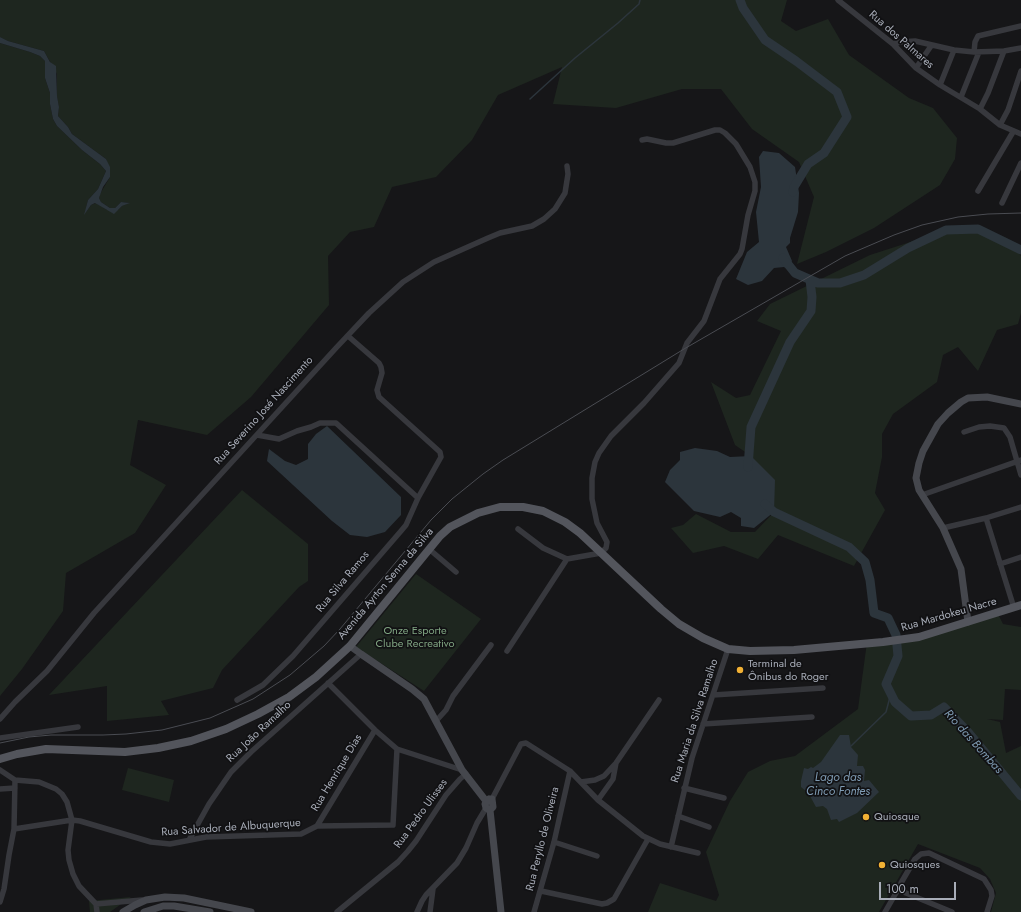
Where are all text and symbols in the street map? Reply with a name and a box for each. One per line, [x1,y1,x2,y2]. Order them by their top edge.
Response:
street label: Rua dos Palmares [866,8,936,72]
street label: Rua Severino José Nascimento [212,354,316,468]
street label: Avenida Ayrton Senna da Silva [335,525,437,643]
street label: Rua Silva Ramos [314,549,372,615]
street label: Rua Mardokeu Nacre [900,595,998,635]
park label: Onze Esporte Clube Recreativo [376,624,454,650]
street label: Rua Maria da Silva Ramalho [669,657,721,785]
place label: Terminal de Ônibus do Roger [748,657,829,683]
marker: Terminal de Ônibus do Roger [735,665,745,675]
street label: Rua João Ramalho [224,699,294,765]
water label: Rio das Bombas [941,707,1005,777]
street label: Rua Henrique Dias [309,732,365,814]
water label: Lago das Cinco Fontes [806,771,870,799]
street label: Rua Pedro Ulisses [391,777,451,851]
street label: Rua Peryllo de Oliveira [524,786,562,892]
place label: Quiosque [874,810,919,824]
marker: Quiosque [861,812,871,822]
street label: Rua Salvador de Albuquerque [161,817,301,839]
place label: Quiosques [890,858,940,872]
marker: Quiosques [877,860,887,870]
scale bar [881,874,958,900]
text: 100 m [886,880,919,898]

